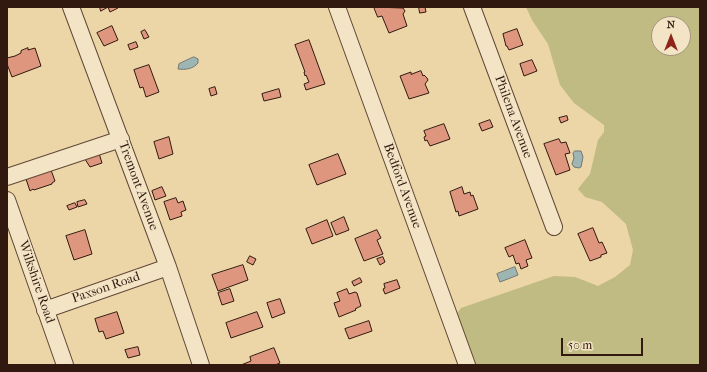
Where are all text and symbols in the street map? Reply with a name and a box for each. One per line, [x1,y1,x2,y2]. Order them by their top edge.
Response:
north arrow [651,16,691,56]
text: N [667,18,675,31]
street label: Philena Avenue [491,73,535,161]
street label: Tremont Avenue [115,139,161,233]
street label: Bedford Avenue [379,141,425,231]
street label: Wilkshire Road [15,239,57,325]
street label: Paxson Road [70,269,142,307]
scale bar [563,330,645,356]
text: 50 m [568,338,592,352]

